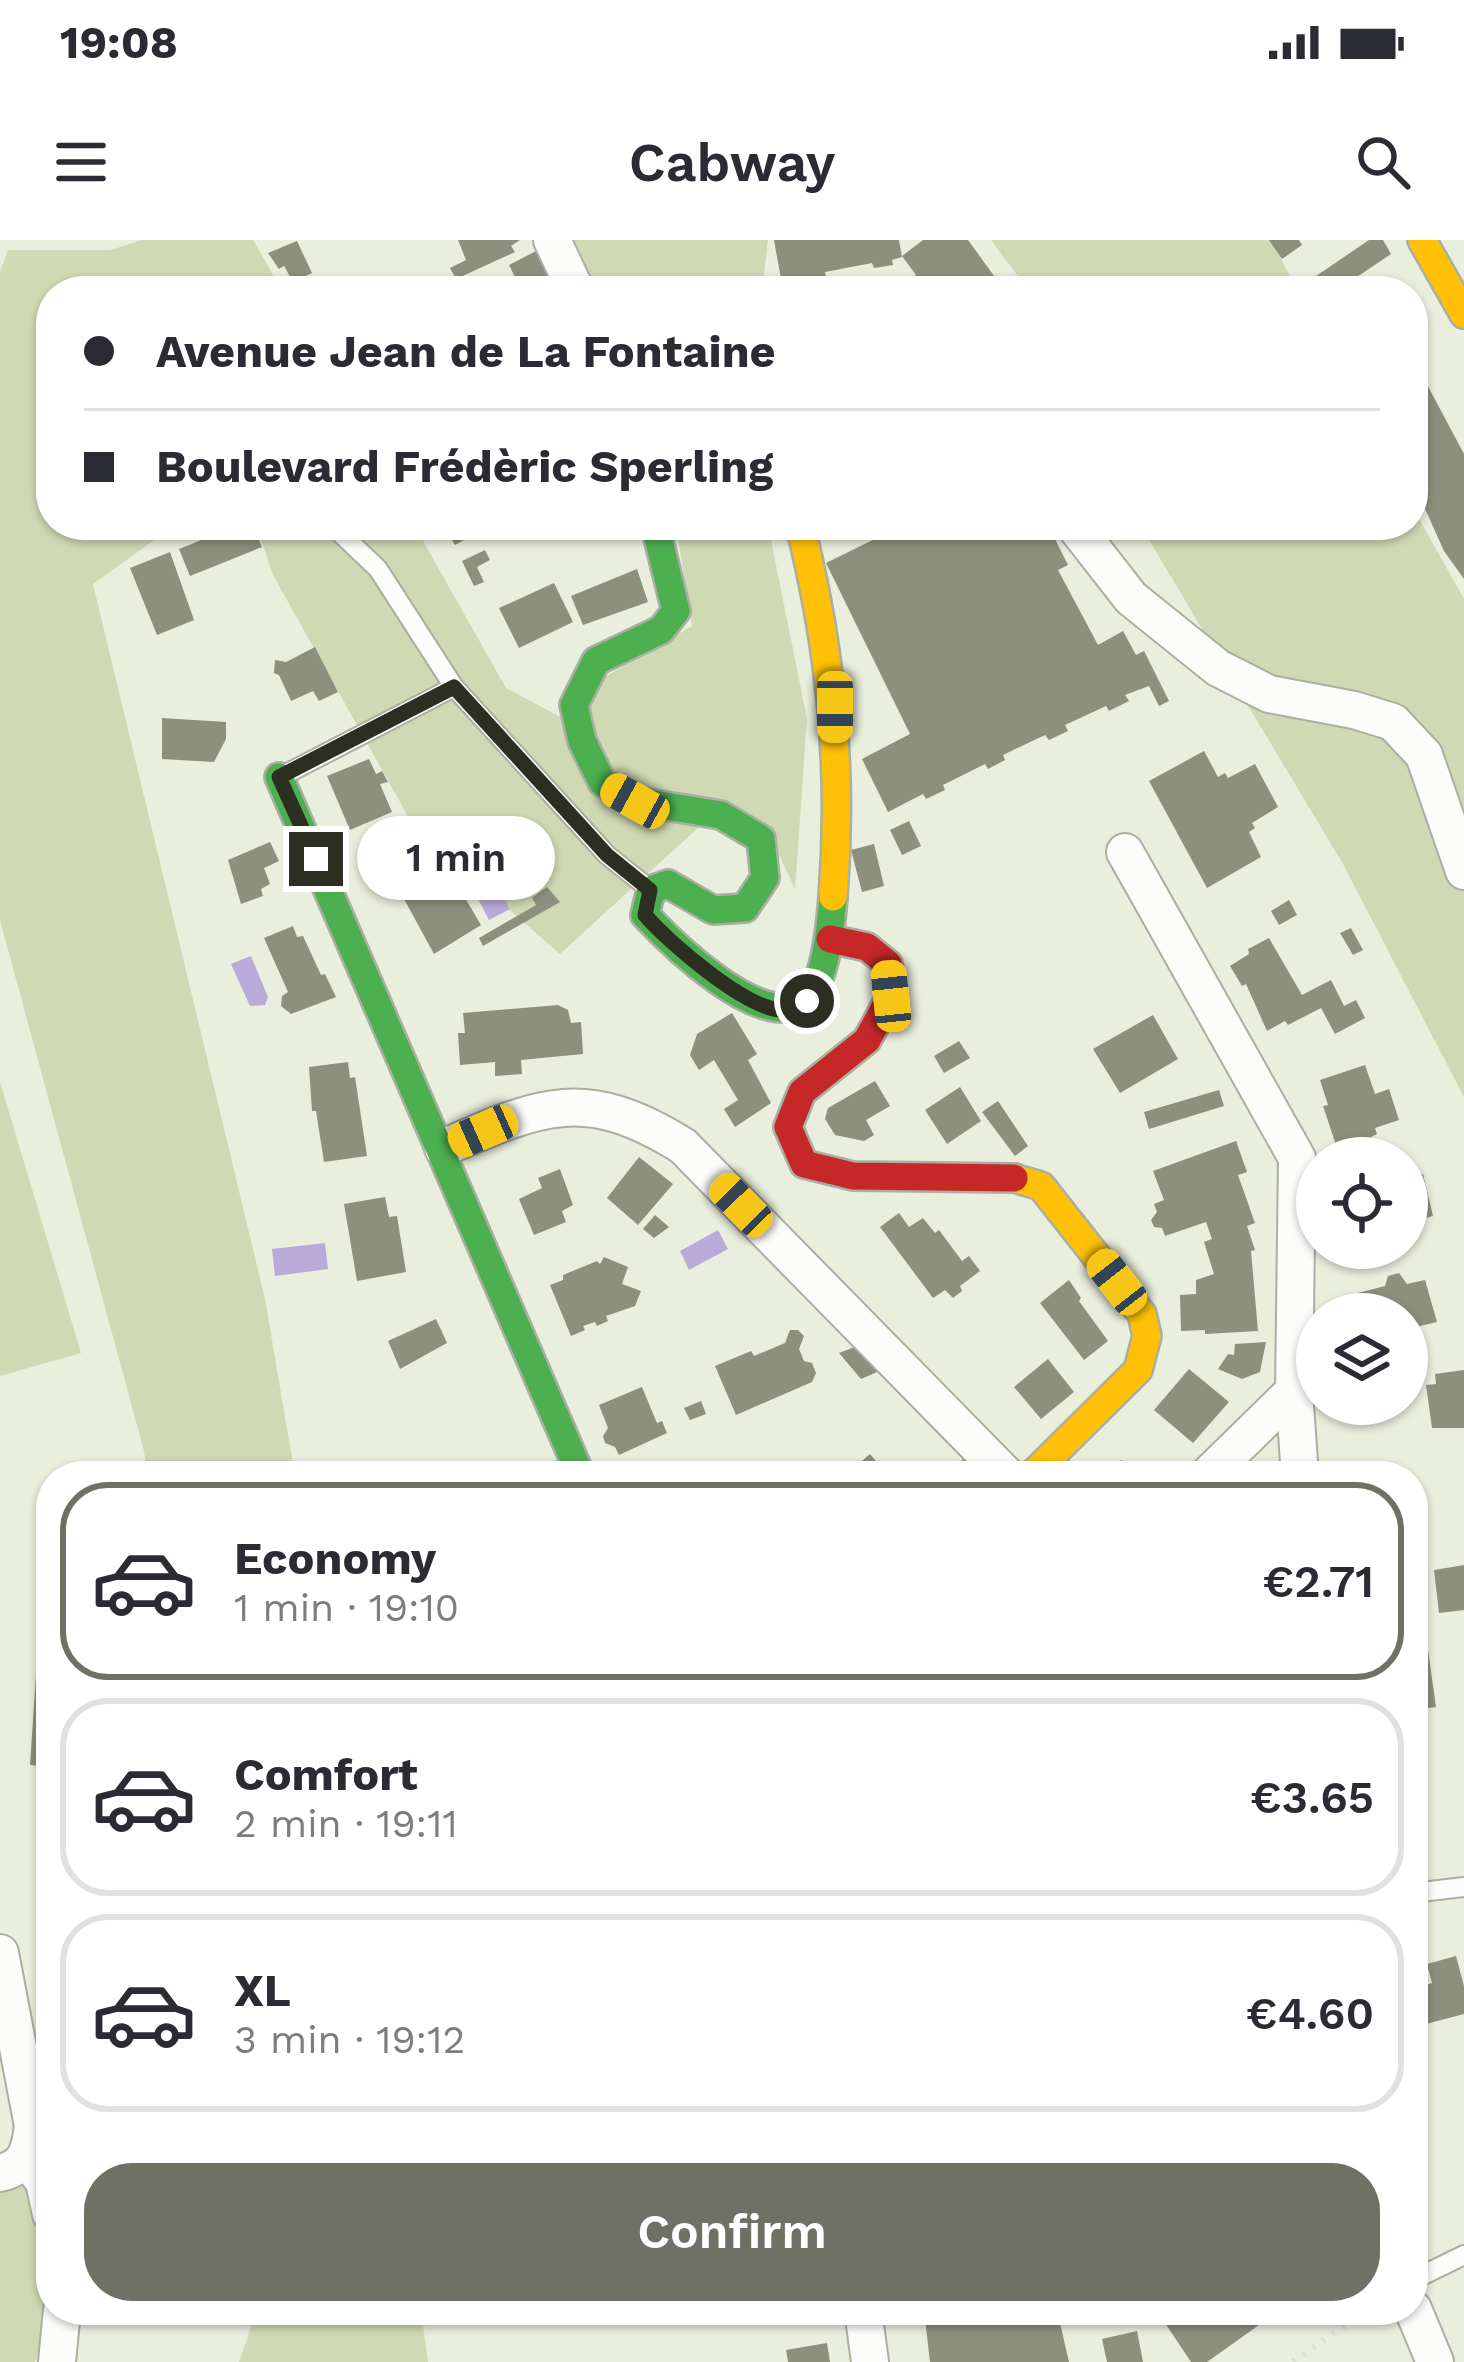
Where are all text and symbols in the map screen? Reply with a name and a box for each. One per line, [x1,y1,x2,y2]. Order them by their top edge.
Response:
text: 19:08 [60,16,178,69]
icon: menu [48,129,114,195]
icon: search [1350,129,1416,195]
text: Cabway [629,131,835,194]
text: Avenue Jean de La Fontaine [156,325,776,378]
text: Boulevard Frédèric Sperling [156,440,773,493]
car [817,671,853,743]
car [595,768,675,834]
callout: 1 min [358,817,556,901]
route end [289,832,343,886]
text: 1 min [406,835,506,880]
car [869,958,913,1034]
route start [780,974,834,1028]
car [443,1100,523,1162]
map controls [1296,1137,1428,1425]
button: locate [1296,1137,1428,1269]
car [703,1167,779,1243]
car [1081,1243,1153,1321]
button: layers [1296,1293,1428,1425]
icon: car [90,1527,198,1635]
text: Economy [234,1532,436,1585]
text: €2.71 [1263,1555,1374,1608]
text: 1 min · 19:10 [234,1585,459,1630]
icon: car [90,1743,198,1851]
text: Comfort [234,1748,418,1801]
text: €3.65 [1250,1771,1374,1824]
text: 2 min · 19:11 [234,1801,458,1846]
icon: car [90,1959,198,2067]
text: XL [234,1964,291,2017]
text: €4.60 [1246,1987,1374,2040]
text: 3 min · 19:12 [234,2017,465,2062]
button: Confirm [84,2163,1380,2301]

